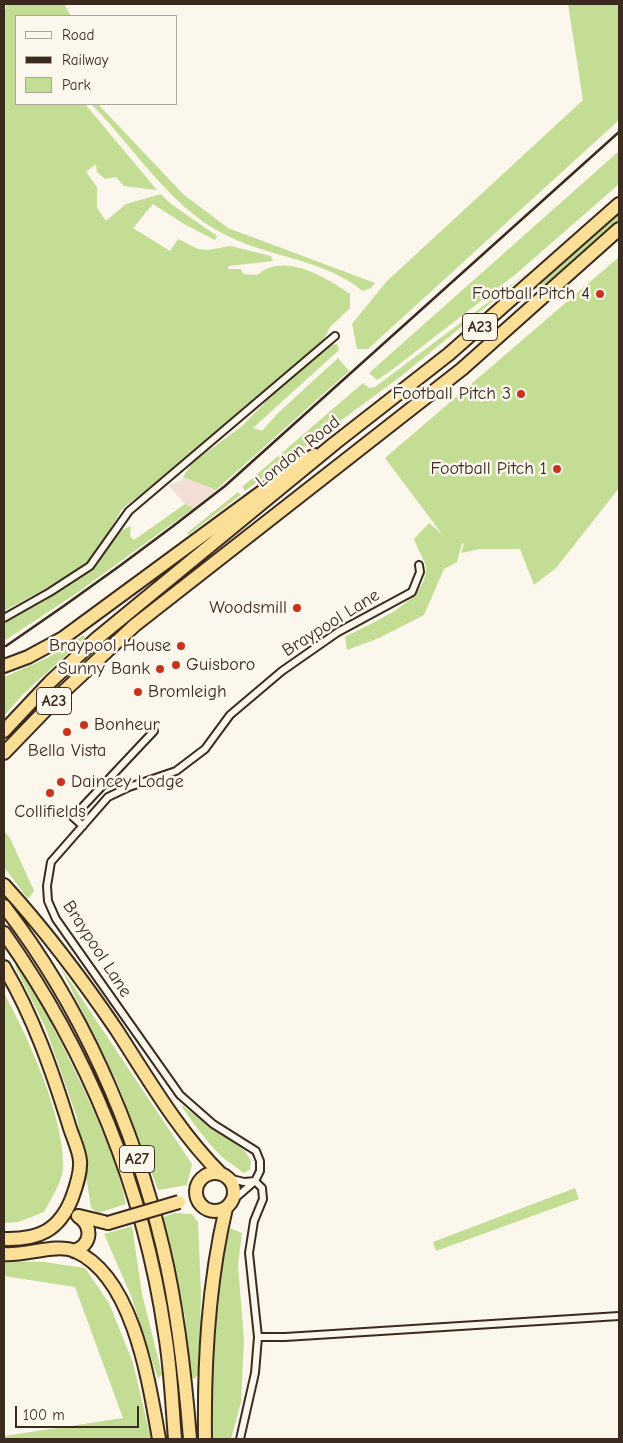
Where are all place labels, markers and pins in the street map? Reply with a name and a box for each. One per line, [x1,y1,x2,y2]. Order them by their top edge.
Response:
place label: Football Pitch 4 [472,283,590,305]
marker: Football Pitch 4 [594,288,606,300]
place label: Football Pitch 3 [393,383,511,405]
marker: Football Pitch 3 [515,388,527,400]
place label: Football Pitch 1 [431,458,547,480]
marker: Football Pitch 1 [551,463,563,475]
place label: Woodsmill [209,597,287,619]
marker: Woodsmill [291,602,303,614]
place label: Braypool House [49,635,171,657]
marker: Braypool House [175,640,187,652]
place label: Guisboro [186,654,255,676]
place label: Sunny Bank [58,658,150,680]
marker: Guisboro [170,659,182,671]
marker: Sunny Bank [154,663,166,675]
place label: Bromleigh [148,681,227,703]
marker: Bromleigh [132,686,144,698]
place label: Bonheur [94,714,160,736]
marker: Bonheur [78,719,90,731]
marker: Bella Vista [61,726,73,738]
place label: Bella Vista [28,740,106,762]
place label: Daincey Lodge [71,771,184,793]
marker: Daincey Lodge [55,776,67,788]
marker: Collifields [44,787,56,799]
place label: Collifields [14,801,86,823]

